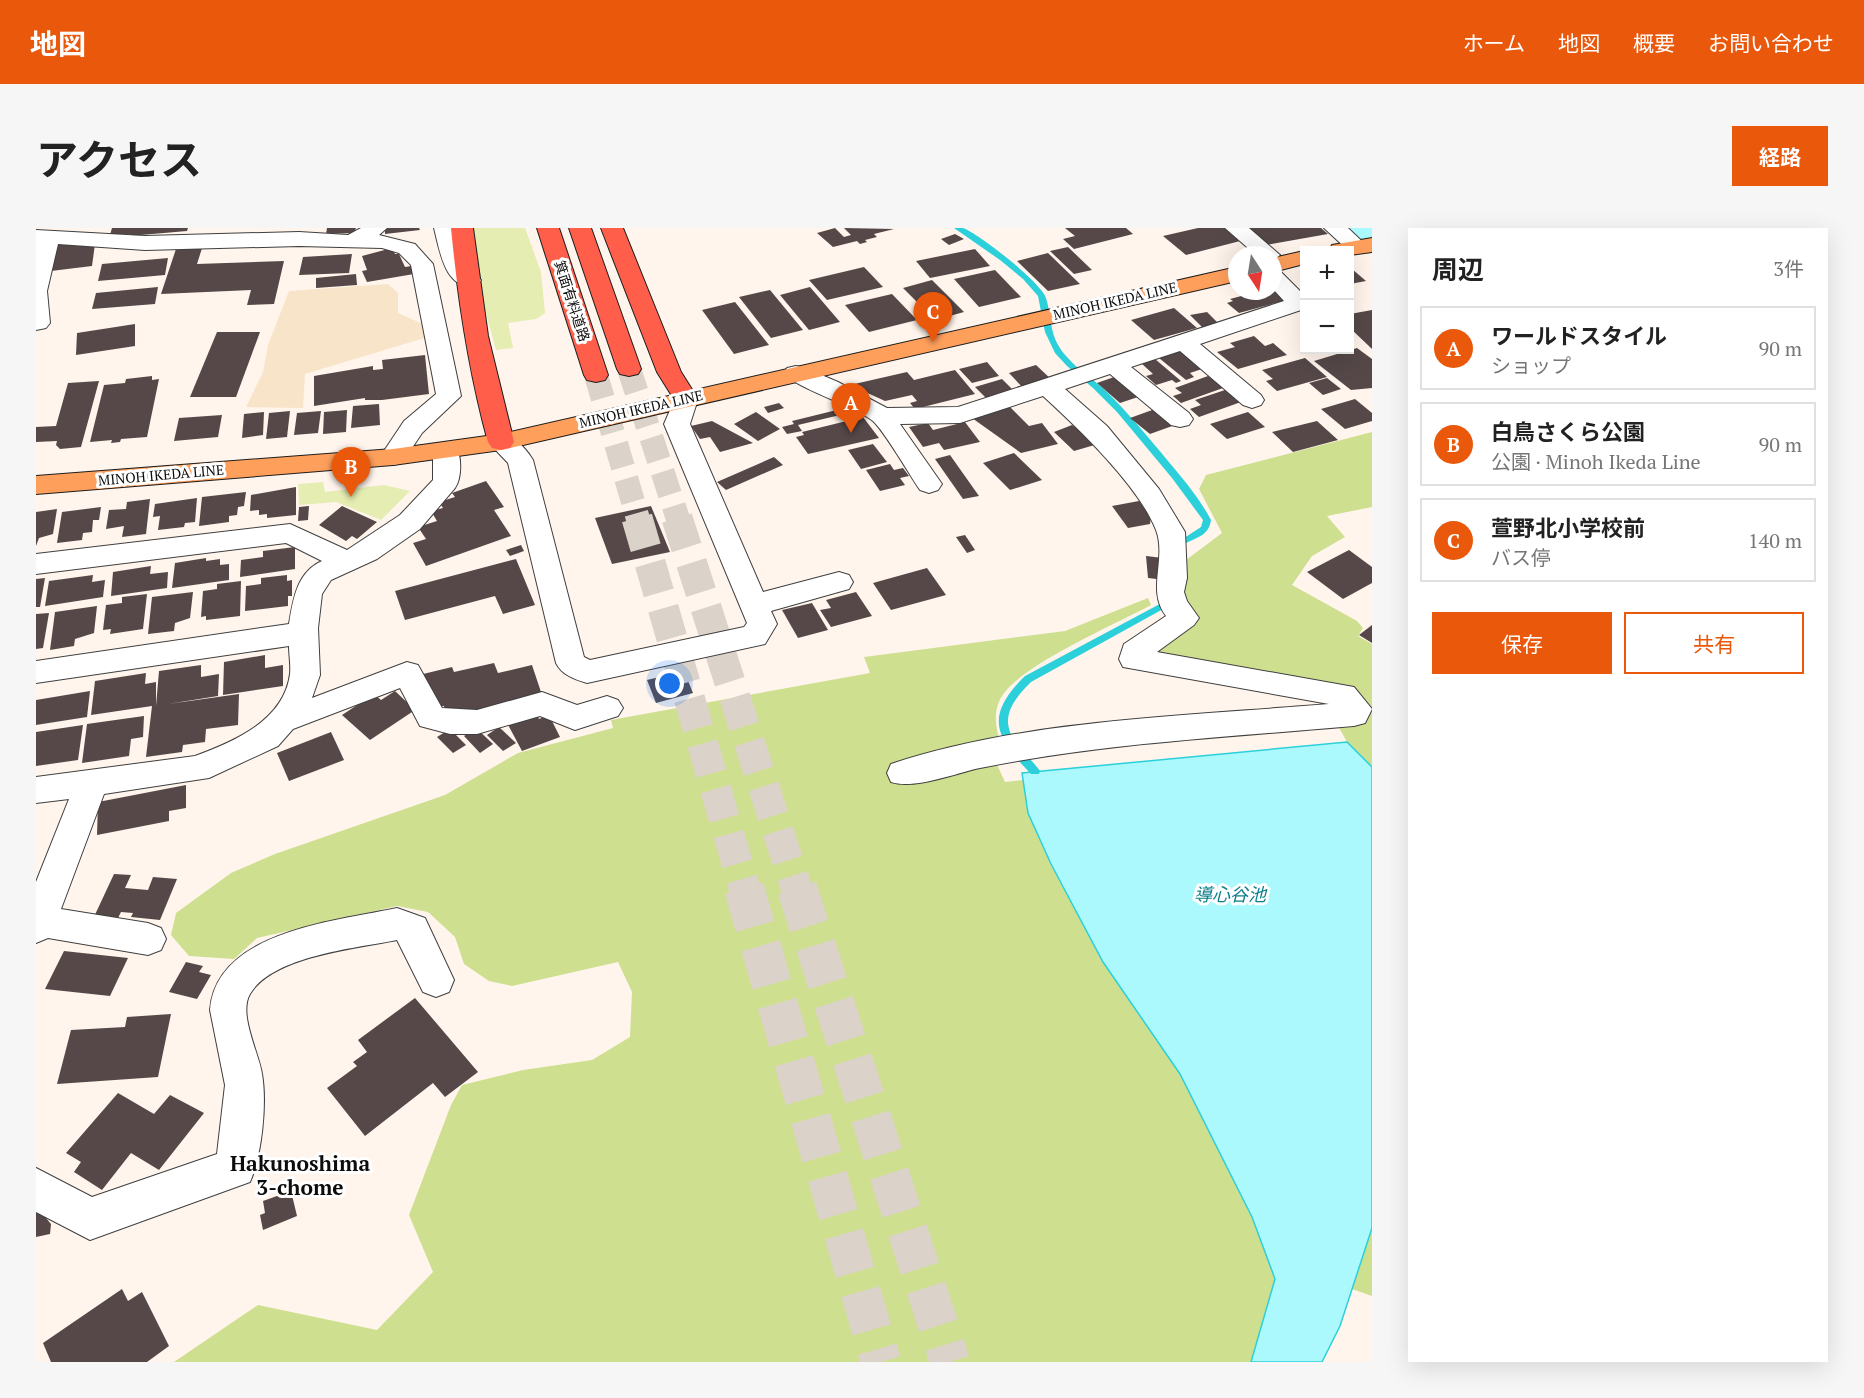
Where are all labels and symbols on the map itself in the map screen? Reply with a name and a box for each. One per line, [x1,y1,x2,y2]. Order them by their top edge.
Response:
north arrow [1228,246,1282,300]
street label: 箕面有料道路 [550,258,594,344]
street label: MINOH IKEDA LINE [1051,277,1179,324]
pin: C [914,292,952,342]
pin: A [832,384,870,433]
street label: MINOH IKEDA LINE [577,385,705,432]
pin: B [332,448,370,497]
street label: MINOH IKEDA LINE [97,460,225,489]
your location [655,669,684,698]
water label: 導心谷池 [1194,882,1268,906]
district label: Hakunoshima 3-chome [230,1149,370,1201]

